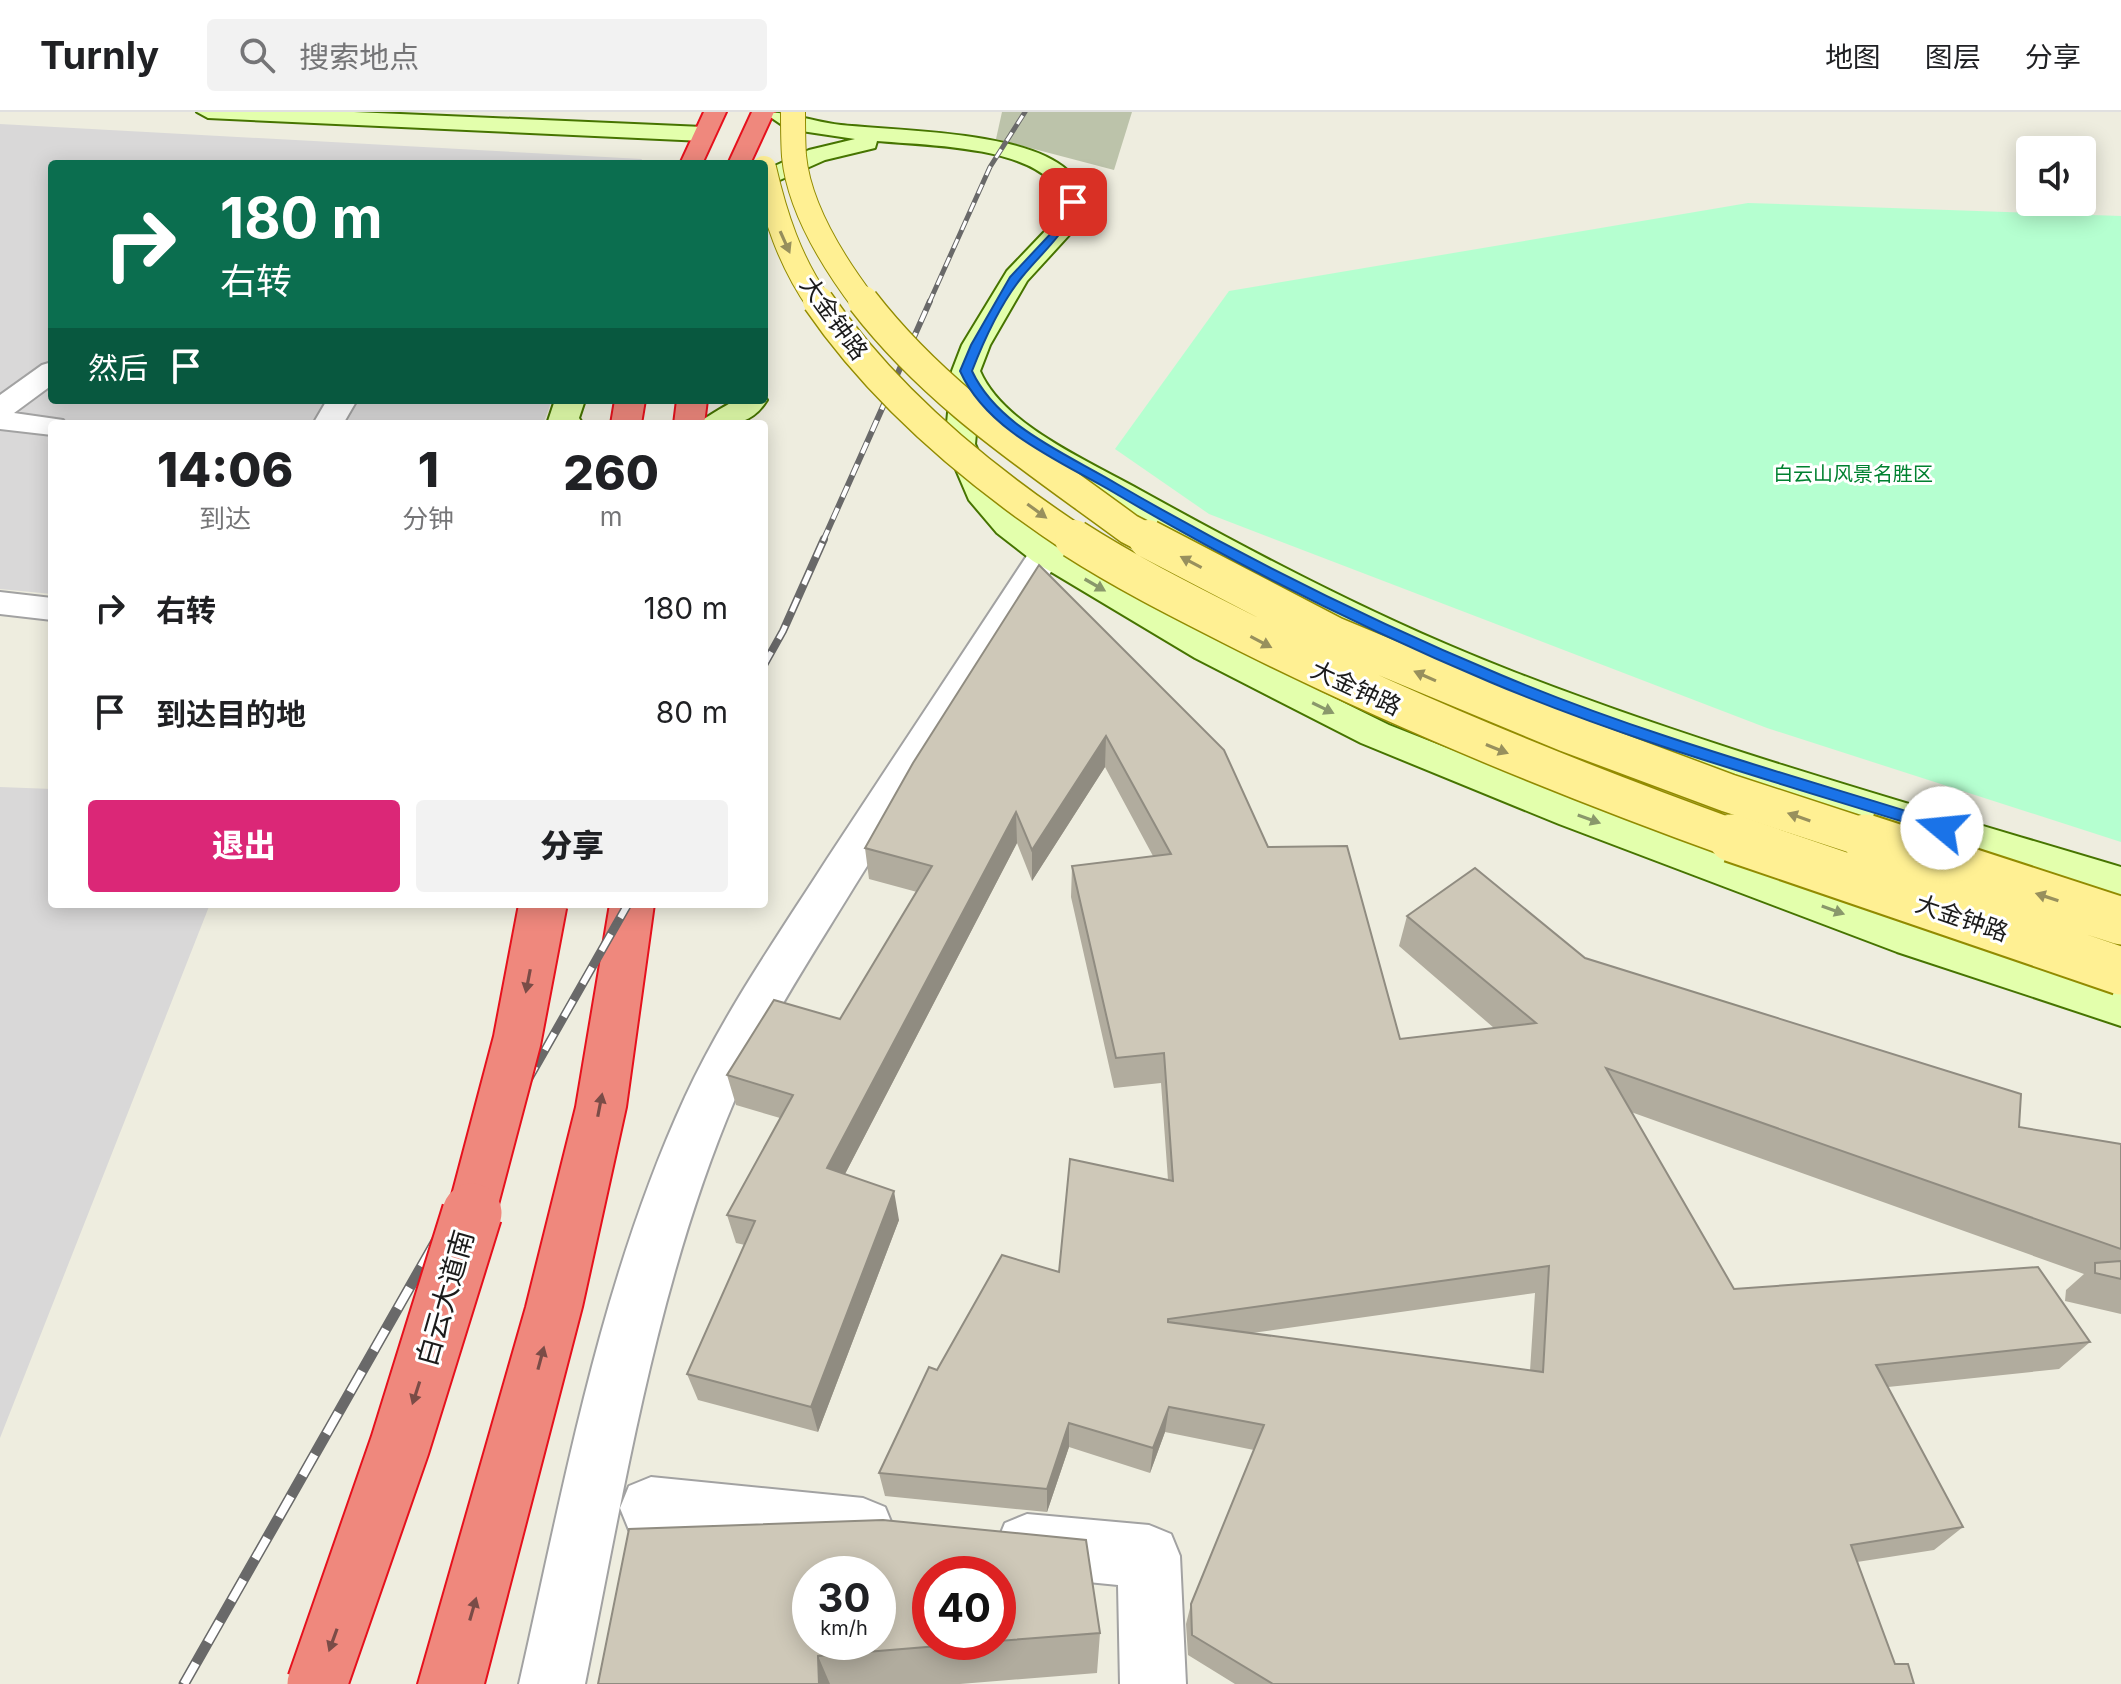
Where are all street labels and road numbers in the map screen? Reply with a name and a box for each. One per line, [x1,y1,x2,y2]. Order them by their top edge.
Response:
street label: 大金钟路 [794,271,874,365]
street label: 大金钟路 [1306,655,1406,721]
street label: 大金钟路 [1912,889,2012,947]
street label: 白云大道南 [409,1226,481,1370]

